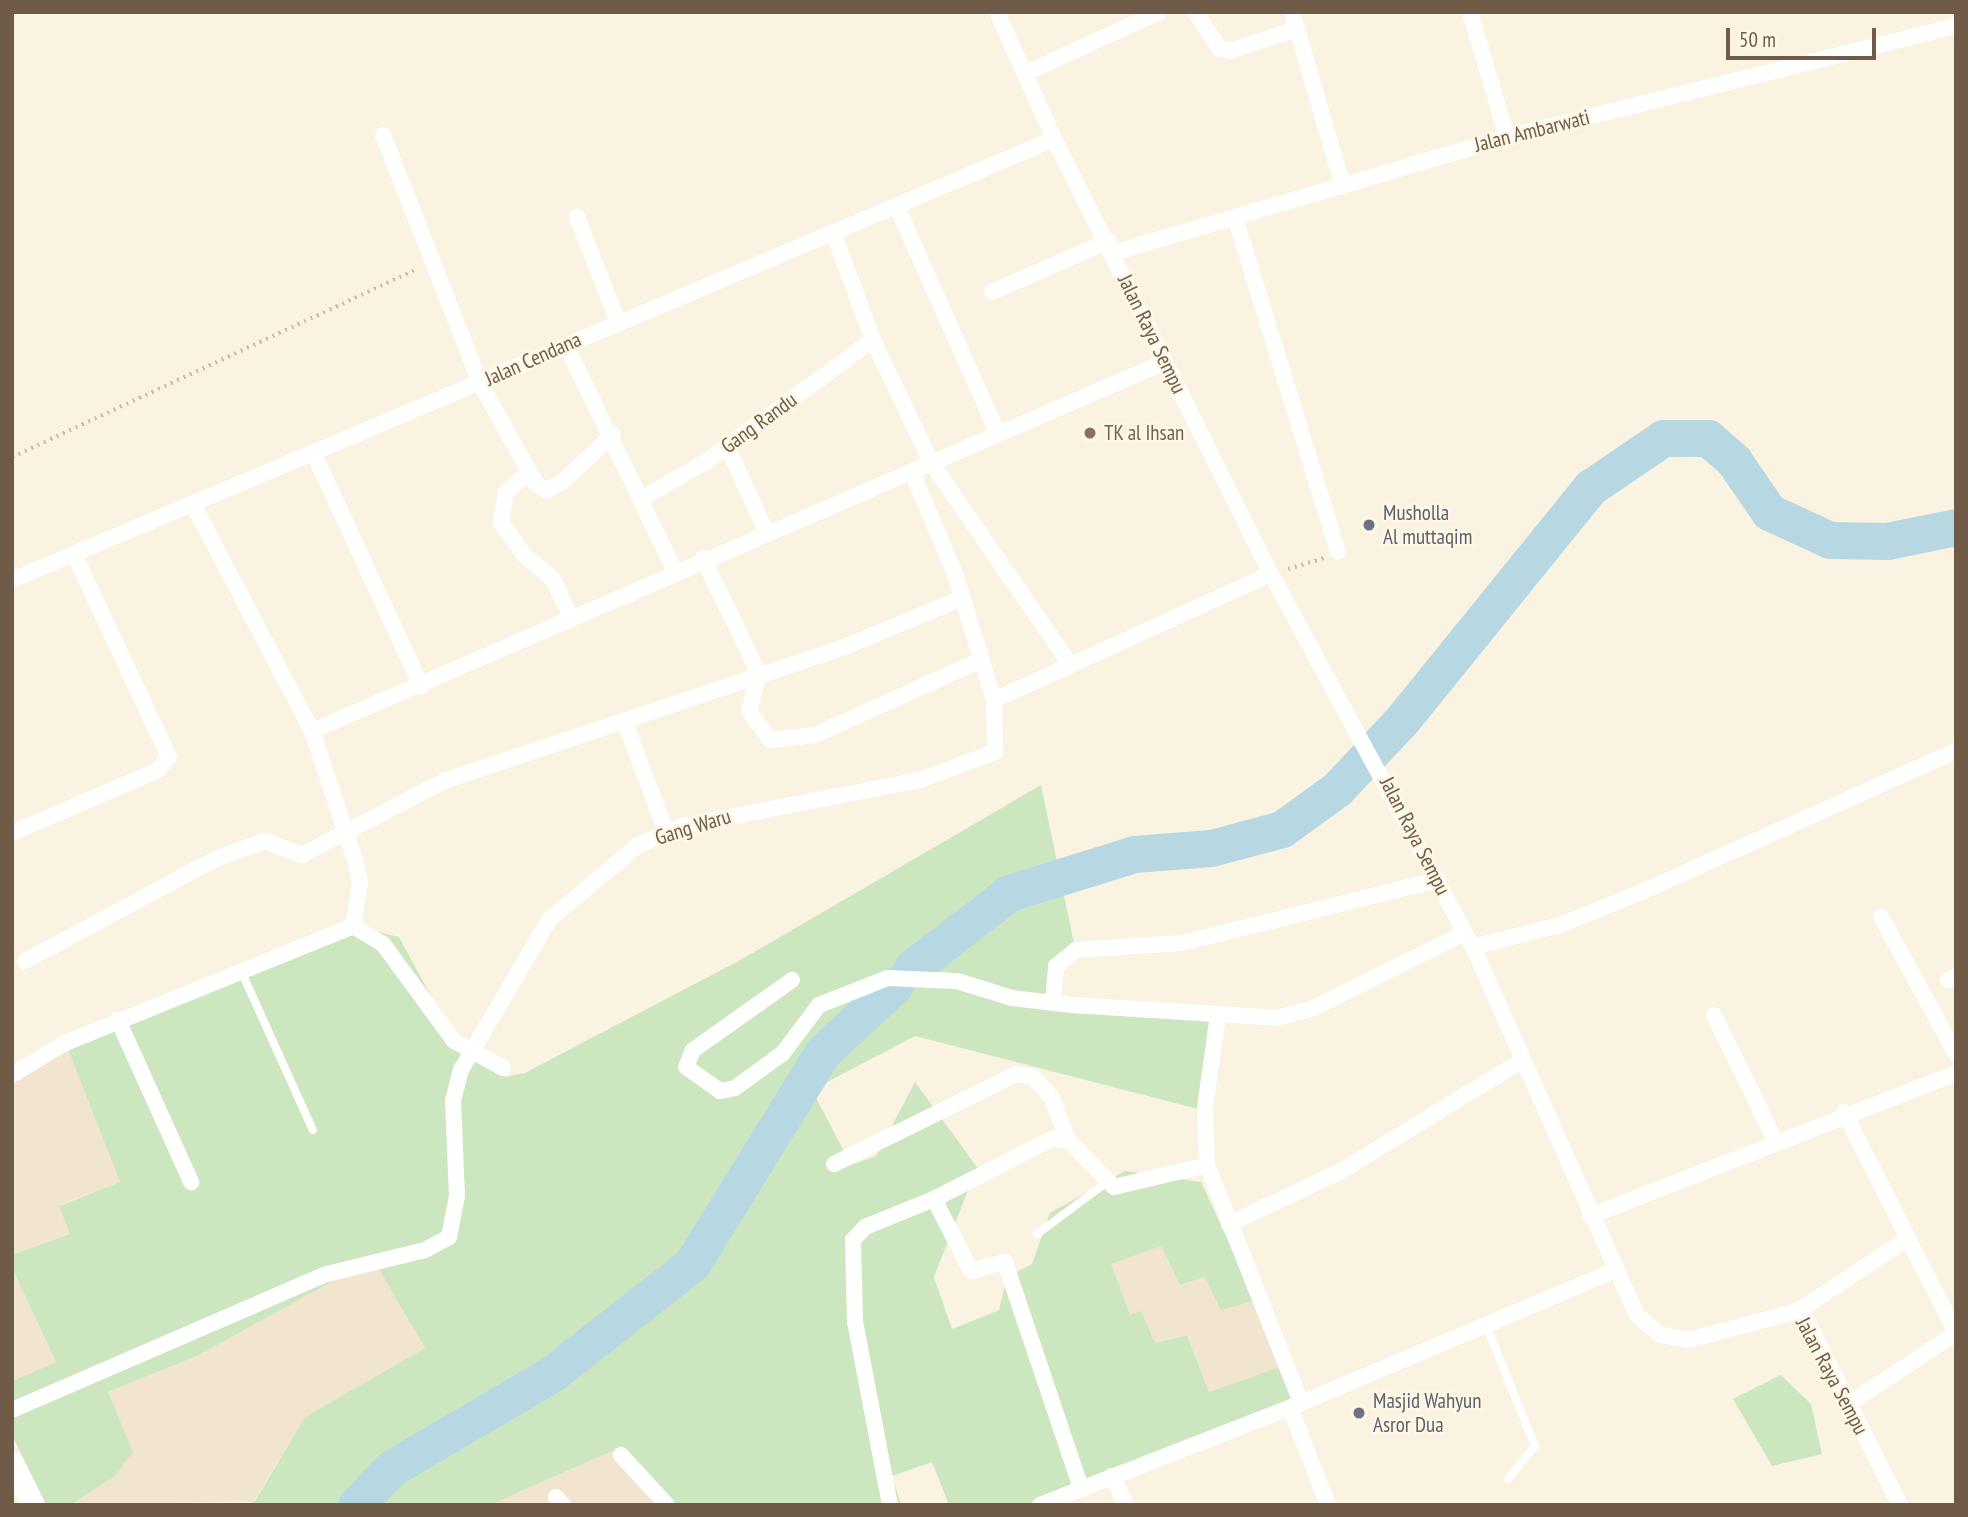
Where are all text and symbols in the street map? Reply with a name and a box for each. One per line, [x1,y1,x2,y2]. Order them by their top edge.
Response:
scale bar [1730,14,1881,58]
text: 50 m [1739,26,1776,53]
street label: Jalan Ambarwati [1472,104,1592,158]
street label: Jalan Raya Sempu [1112,270,1192,398]
street label: Jalan Cendana [481,327,585,391]
street label: Gang Randu [716,387,802,459]
place label: TK al Ihsan [1104,420,1185,446]
marker: TK al Ihsan [1082,425,1098,441]
place label: Musholla Al muttaqim [1383,500,1472,550]
marker: Musholla Al muttaqim [1361,517,1377,533]
street label: Jalan Raya Sempu [1374,773,1456,899]
street label: Gang Waru [652,804,734,850]
street label: Jalan Raya Sempu [1791,1313,1873,1439]
place label: Masjid Wahyun Asror Dua [1373,1388,1482,1438]
marker: Masjid Wahyun Asror Dua [1351,1405,1367,1421]

